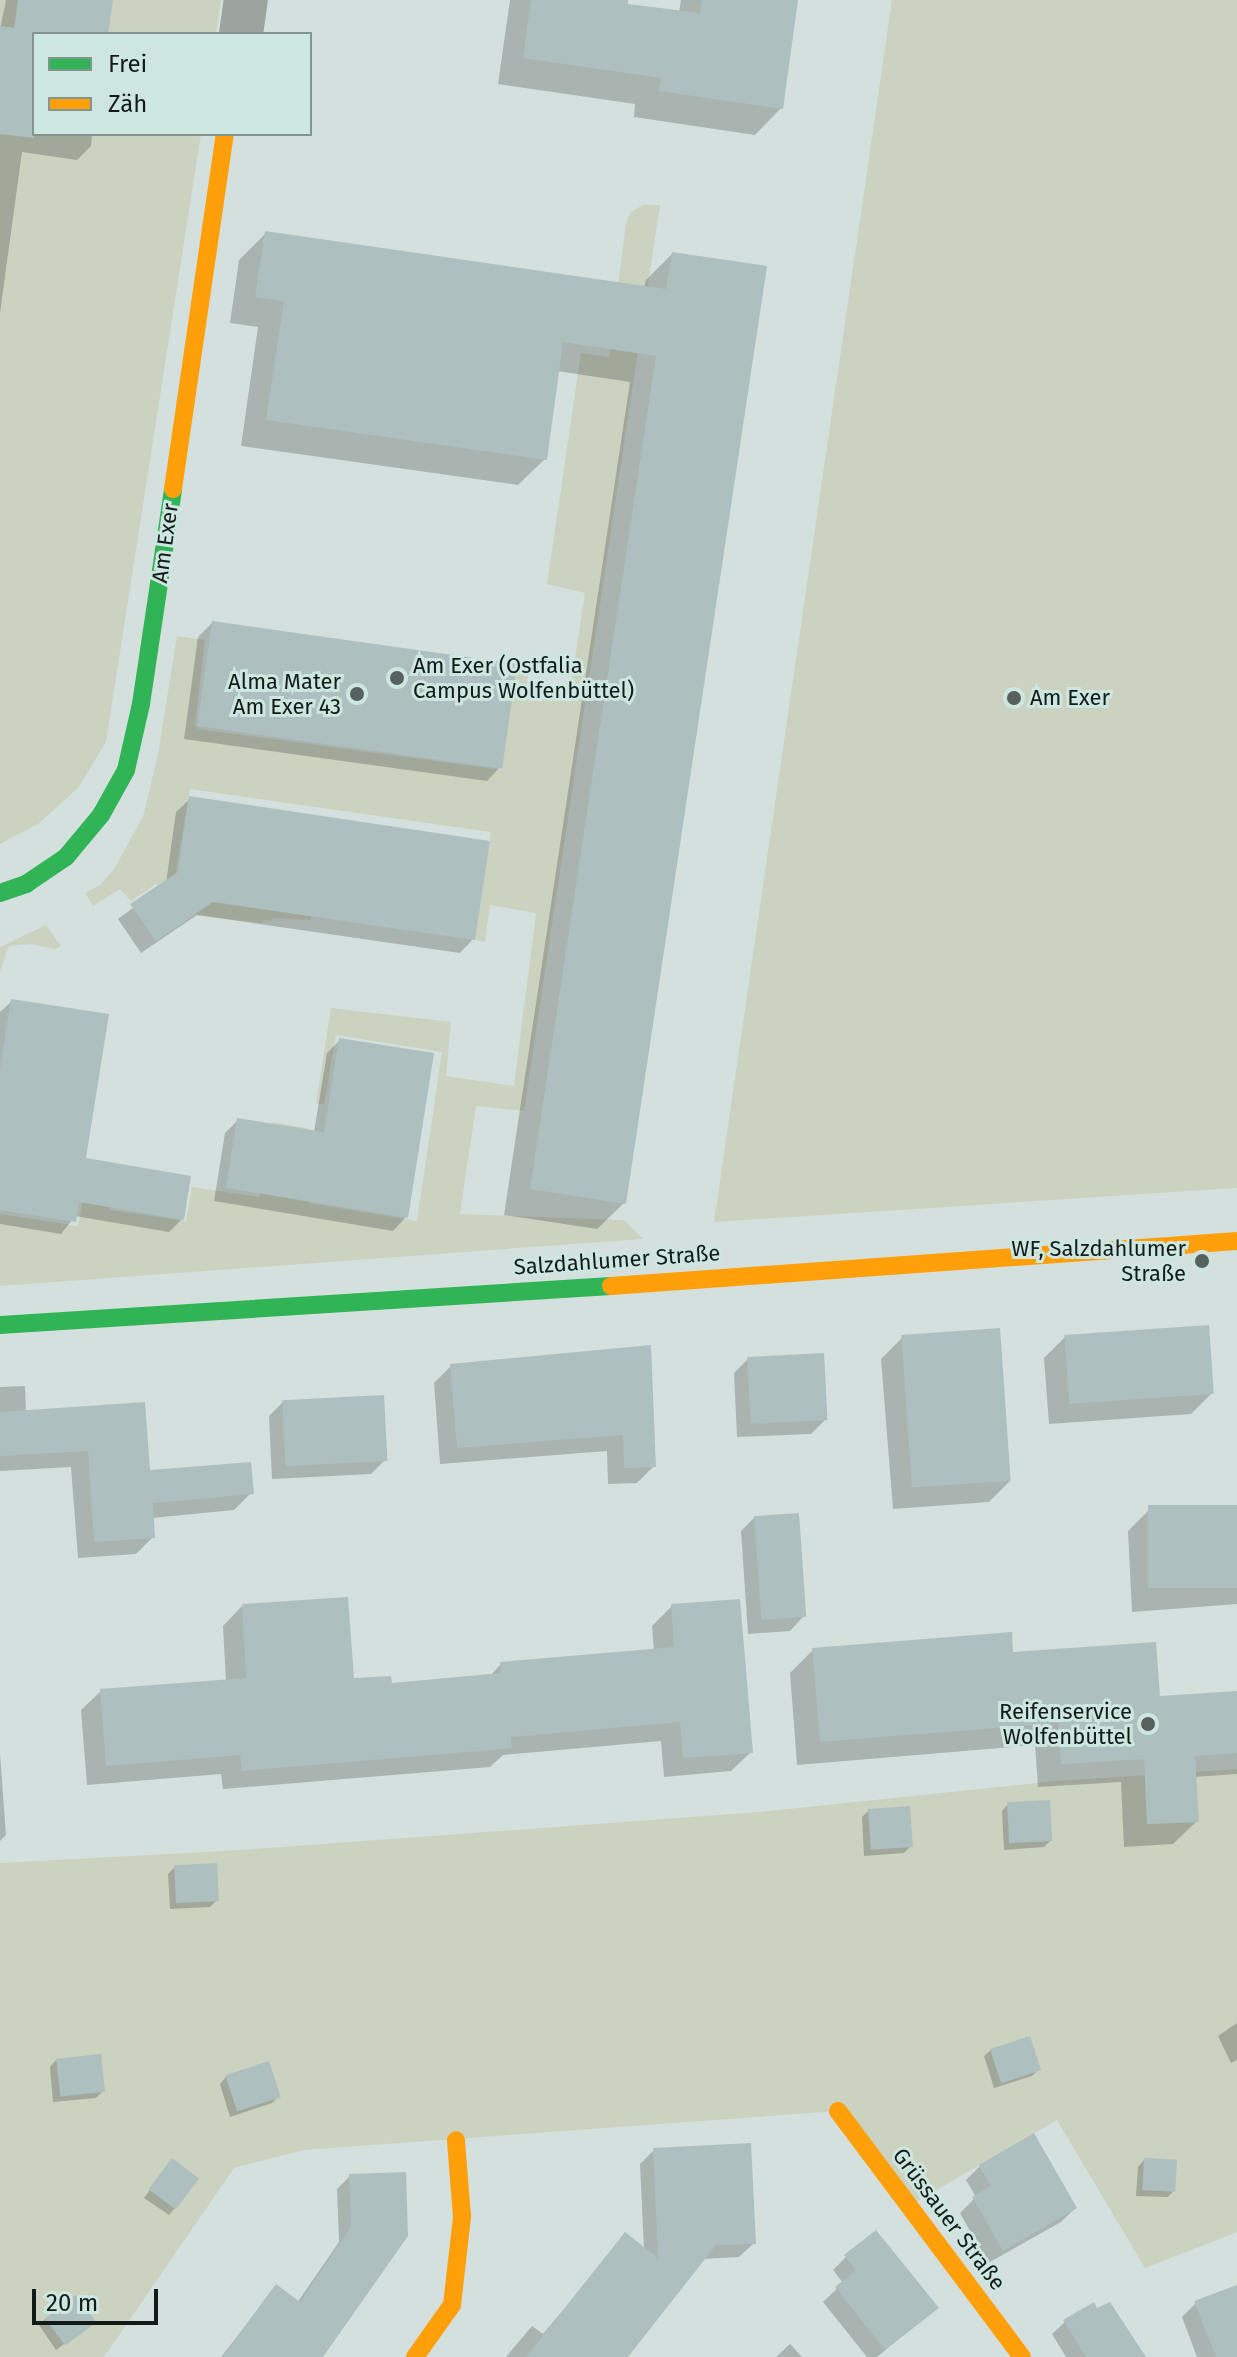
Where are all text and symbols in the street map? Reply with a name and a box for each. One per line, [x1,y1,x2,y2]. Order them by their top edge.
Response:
legend [32,32,312,136]
text: Frei [108,50,147,78]
text: Zäh [108,90,147,118]
street label: Am Exer [146,502,184,584]
place label: Am Exer (Ostfalia Campus Wolfenbüttel) [413,652,634,704]
place label: Alma Mater Am Exer 43 [228,668,341,720]
marker: Am Exer (Ostfalia Campus Wolfenbüttel) [388,669,406,687]
marker: Alma Mater Am Exer 43 [348,685,366,703]
place label: Am Exer [1030,685,1110,711]
marker: Am Exer [1005,689,1023,707]
place label: WF, Salzdahlumer Straße [1011,1235,1186,1286]
street label: Salzdahlumer Straße [513,1240,721,1280]
marker: WF, Salzdahlumer Straße [1193,1252,1211,1270]
place label: Reifenservice Wolfenbüttel [999,1698,1132,1750]
marker: Reifenservice Wolfenbüttel [1139,1715,1157,1733]
street label: Grüssauer Straße [887,2143,1011,2295]
scale bar [36,2273,162,2323]
text: 20 m [46,2289,98,2317]

